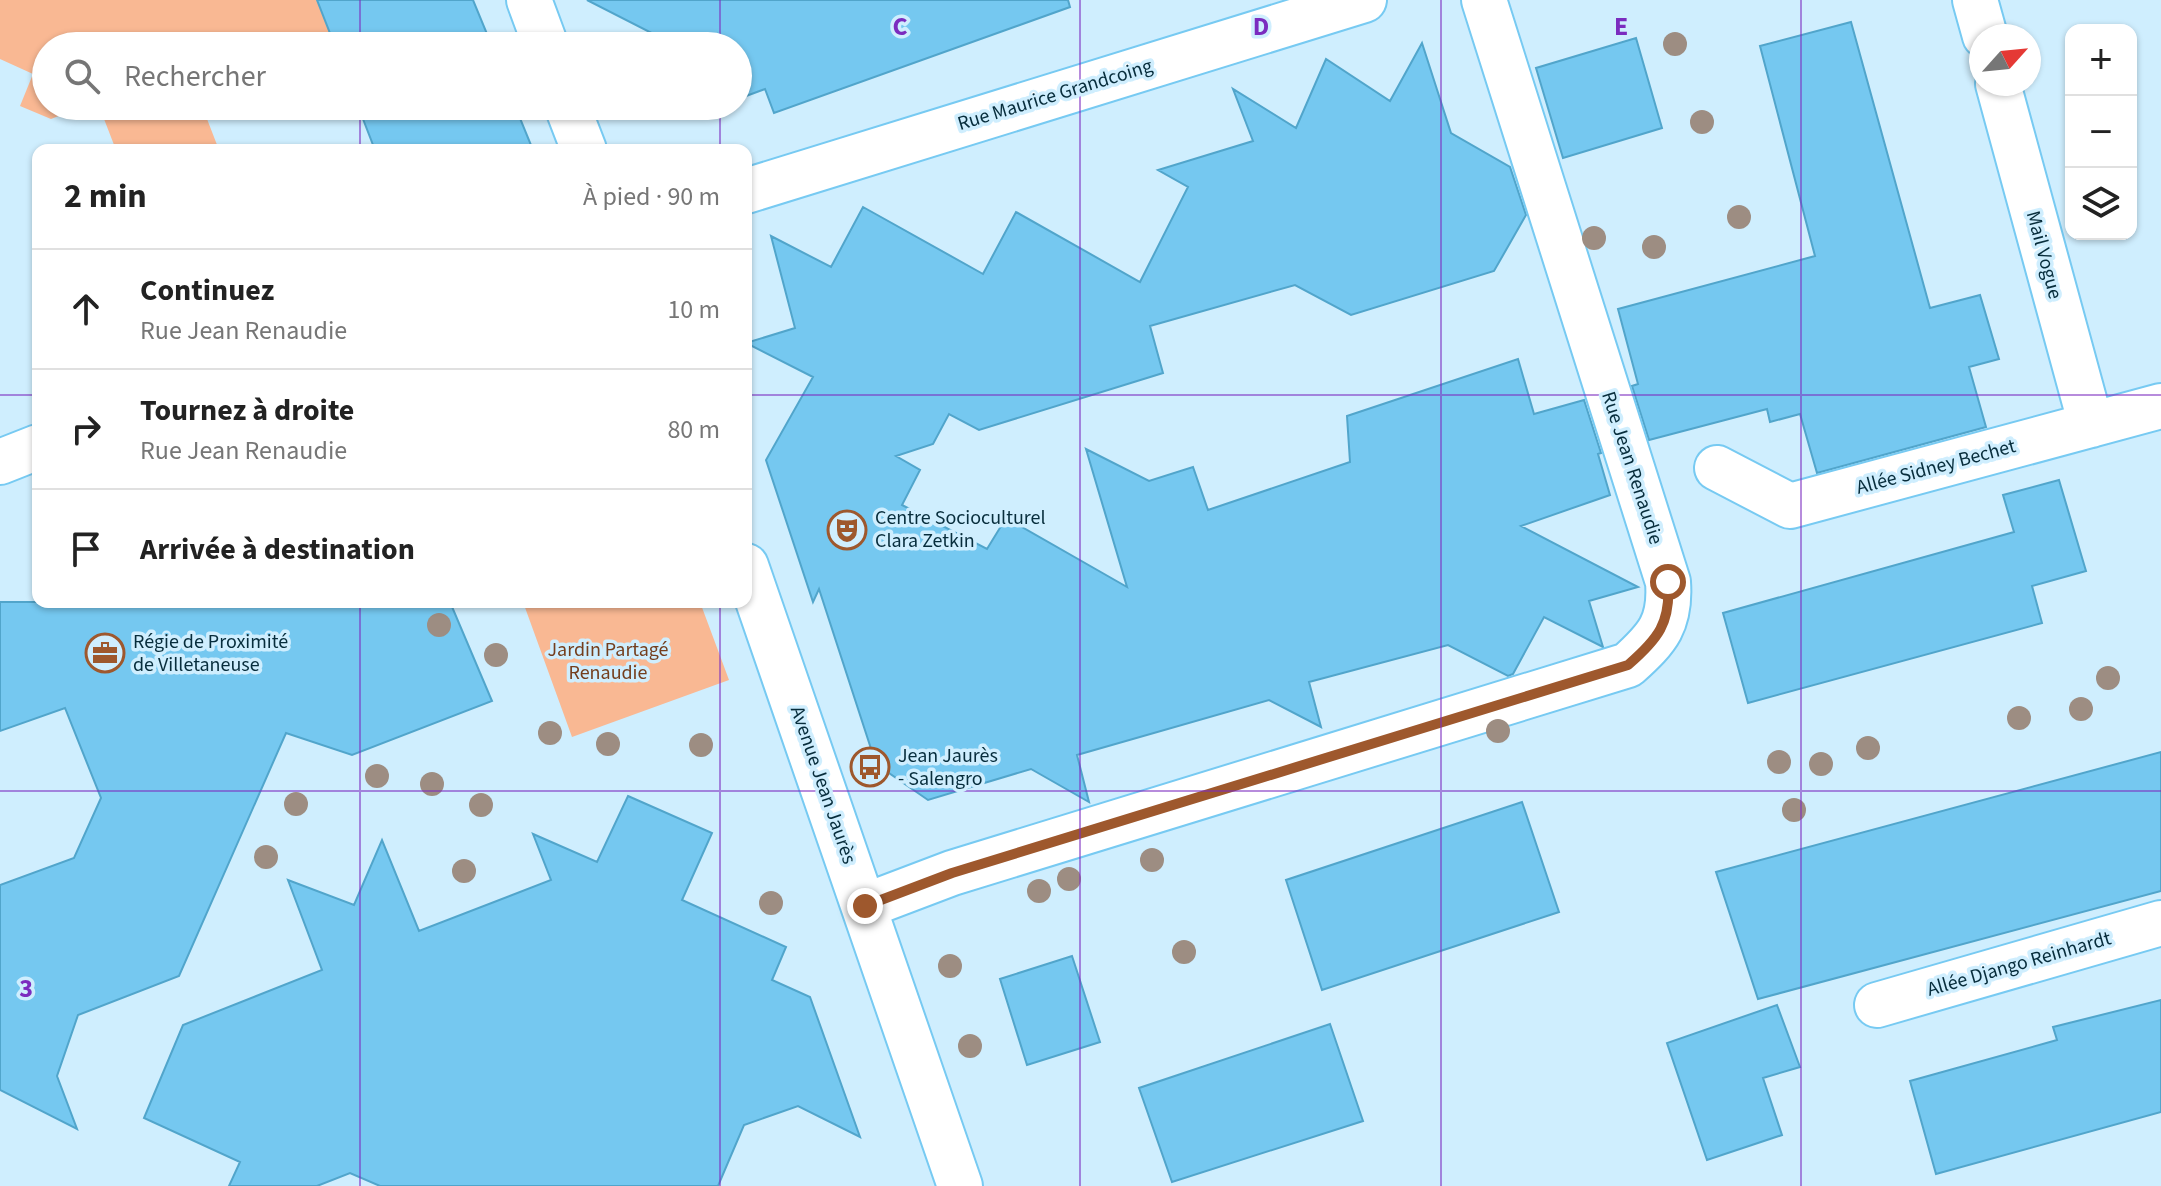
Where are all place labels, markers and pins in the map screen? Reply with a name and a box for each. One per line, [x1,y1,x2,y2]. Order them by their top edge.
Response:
place label: Centre Socioculturel Clara Zetkin [875,504,1046,555]
theatre icon: Centre Socioculturel Clara Zetkin [826,509,868,551]
place label: Régie de Proximité de Villetaneuse [133,628,288,679]
office icon: Régie de Proximité de Villetaneuse [84,632,126,674]
place label: Jean Jaurès - Salengro [898,742,998,793]
bus stop icon: Jean Jaurès - Salengro [849,746,891,788]

